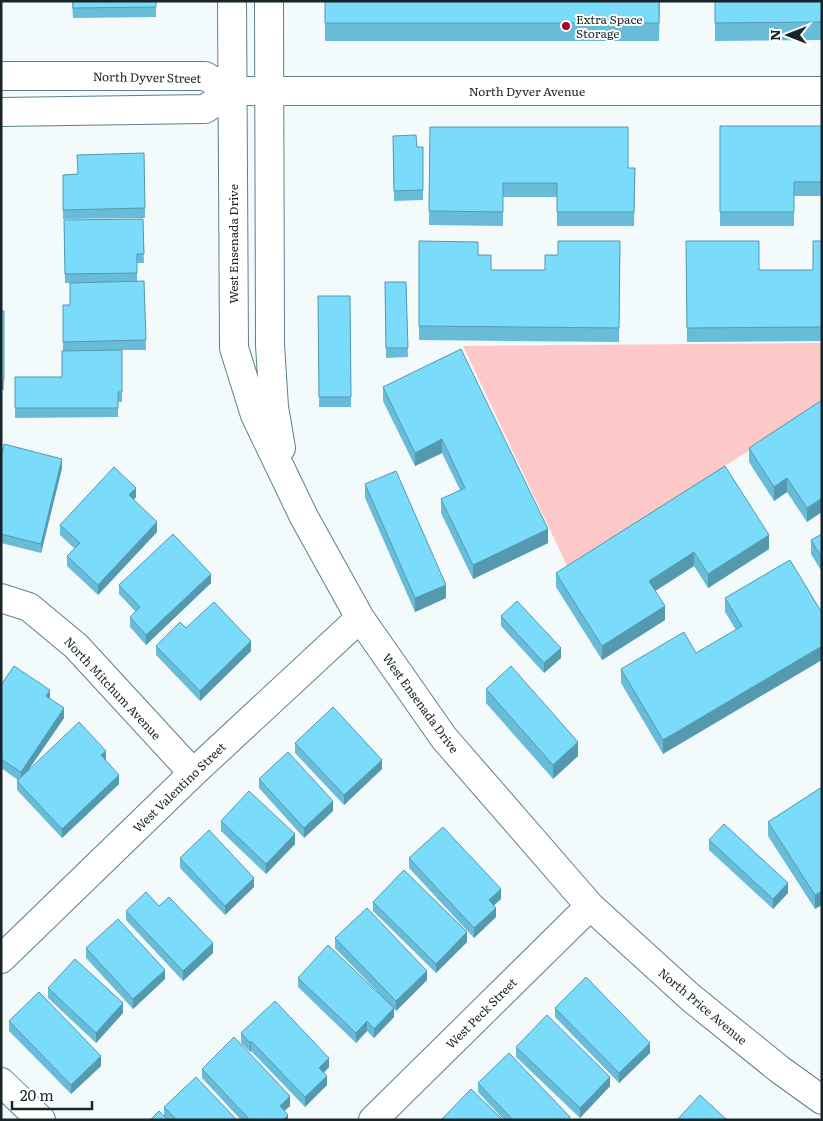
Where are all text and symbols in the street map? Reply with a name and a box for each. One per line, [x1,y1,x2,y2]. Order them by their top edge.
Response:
place label: Extra Space Storage [576,10,643,42]
north arrow [763,10,813,60]
marker: Extra Space Storage [560,20,572,32]
text: N [764,29,784,41]
street label: North Dyver Street [93,67,202,87]
street label: North Dyver Avenue [469,82,585,100]
street label: West Ensenada Drive [224,184,242,304]
street label: North Mitchum Avenue [60,633,166,743]
street label: West Ensenada Drive [379,649,463,757]
street label: West Valentino Street [128,738,230,836]
street label: North Price Avenue [655,963,751,1049]
street label: West Peck Street [441,973,521,1053]
scale bar [12,1078,92,1110]
text: 20 m [20,1083,54,1106]

